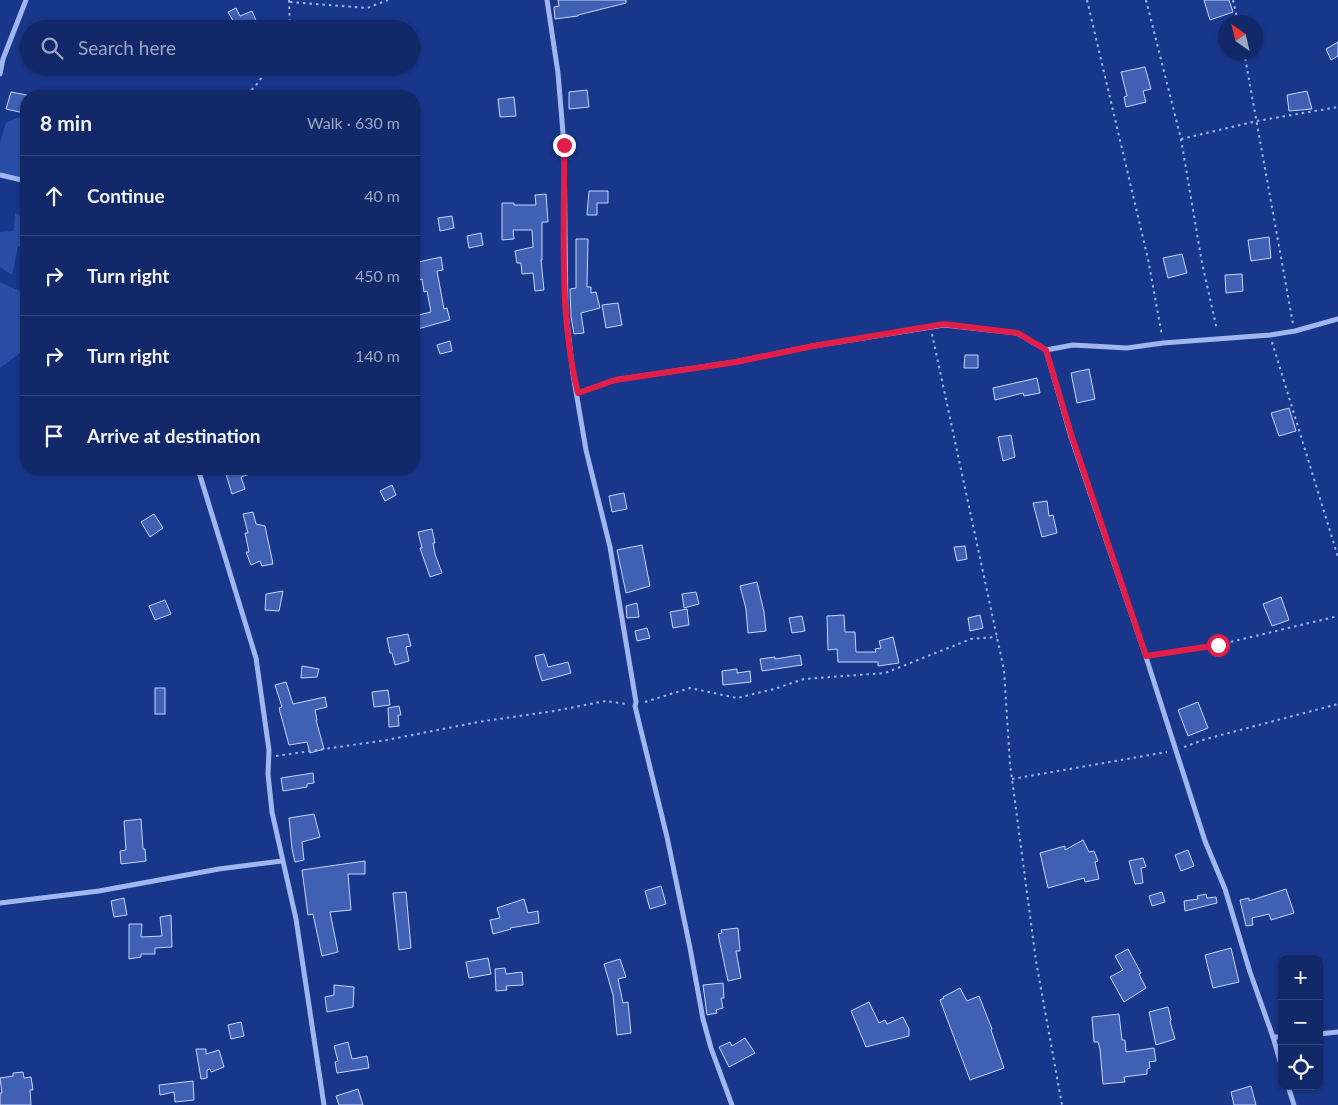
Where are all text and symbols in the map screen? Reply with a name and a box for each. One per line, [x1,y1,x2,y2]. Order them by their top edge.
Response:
north arrow [1218,15,1263,60]
search box [20,20,420,75]
icon: search [38,34,66,62]
text: Search here [78,36,176,59]
text: 8 min [40,110,92,135]
text: Walk · 630 m [307,113,400,132]
route end [553,134,576,157]
icon: ahead [40,182,68,210]
text: Continue [87,184,165,207]
text: 40 m [364,186,400,205]
icon: right [40,262,68,290]
text: Turn right [87,264,169,287]
text: 450 m [355,266,400,285]
icon: right [40,342,68,370]
text: Turn right [87,344,169,367]
text: 140 m [355,346,400,365]
icon: arrive [40,422,68,450]
text: Arrive at destination [87,424,260,447]
route start [1207,634,1230,657]
map controls [1278,955,1323,1090]
button: + [1278,955,1323,1000]
button: − [1278,1000,1323,1045]
button: locate [1278,1045,1323,1090]

